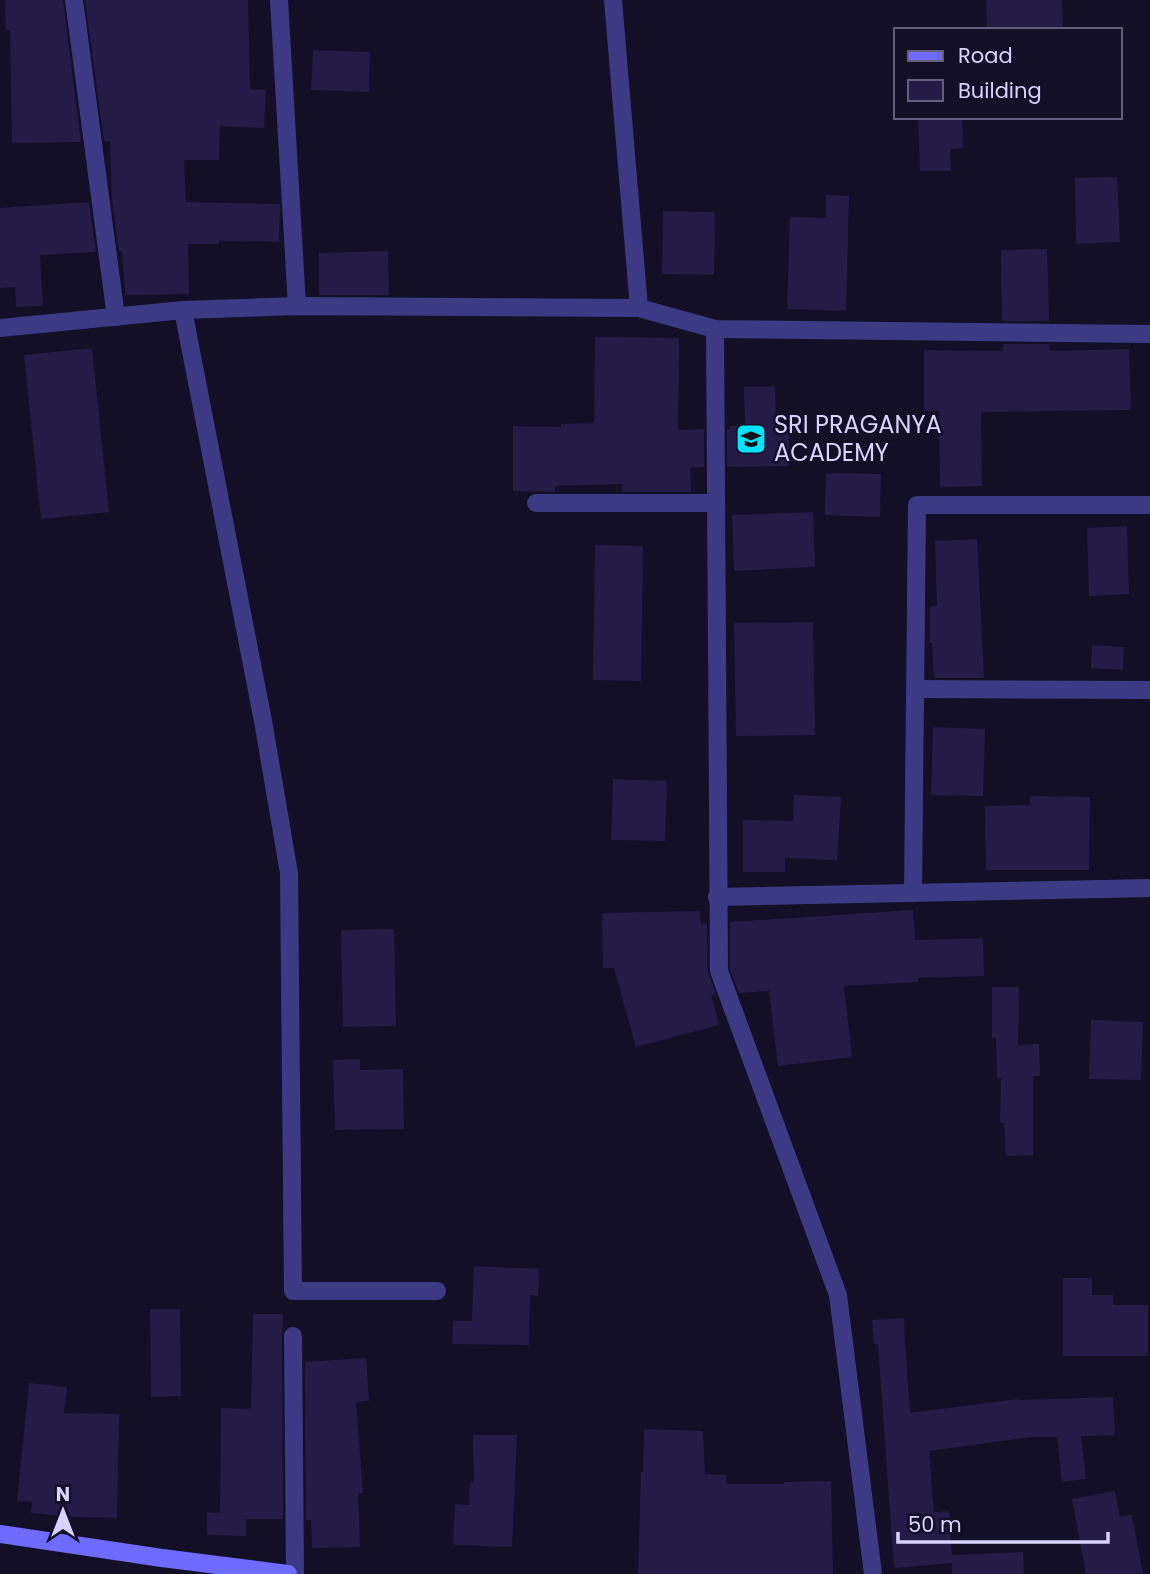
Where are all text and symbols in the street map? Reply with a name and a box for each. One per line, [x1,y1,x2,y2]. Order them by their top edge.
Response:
legend [894,28,1122,119]
text: Road [958,41,1013,70]
text: Building [958,76,1042,105]
place label: SRI PRAGANYA ACADEMY [774,408,942,469]
school or university icon: SRI PRAGANYA ACADEMY [734,422,768,456]
north arrow [28,1476,98,1546]
text: N [56,1481,70,1508]
scale bar [898,1500,1108,1544]
text: 50 m [908,1510,962,1539]

